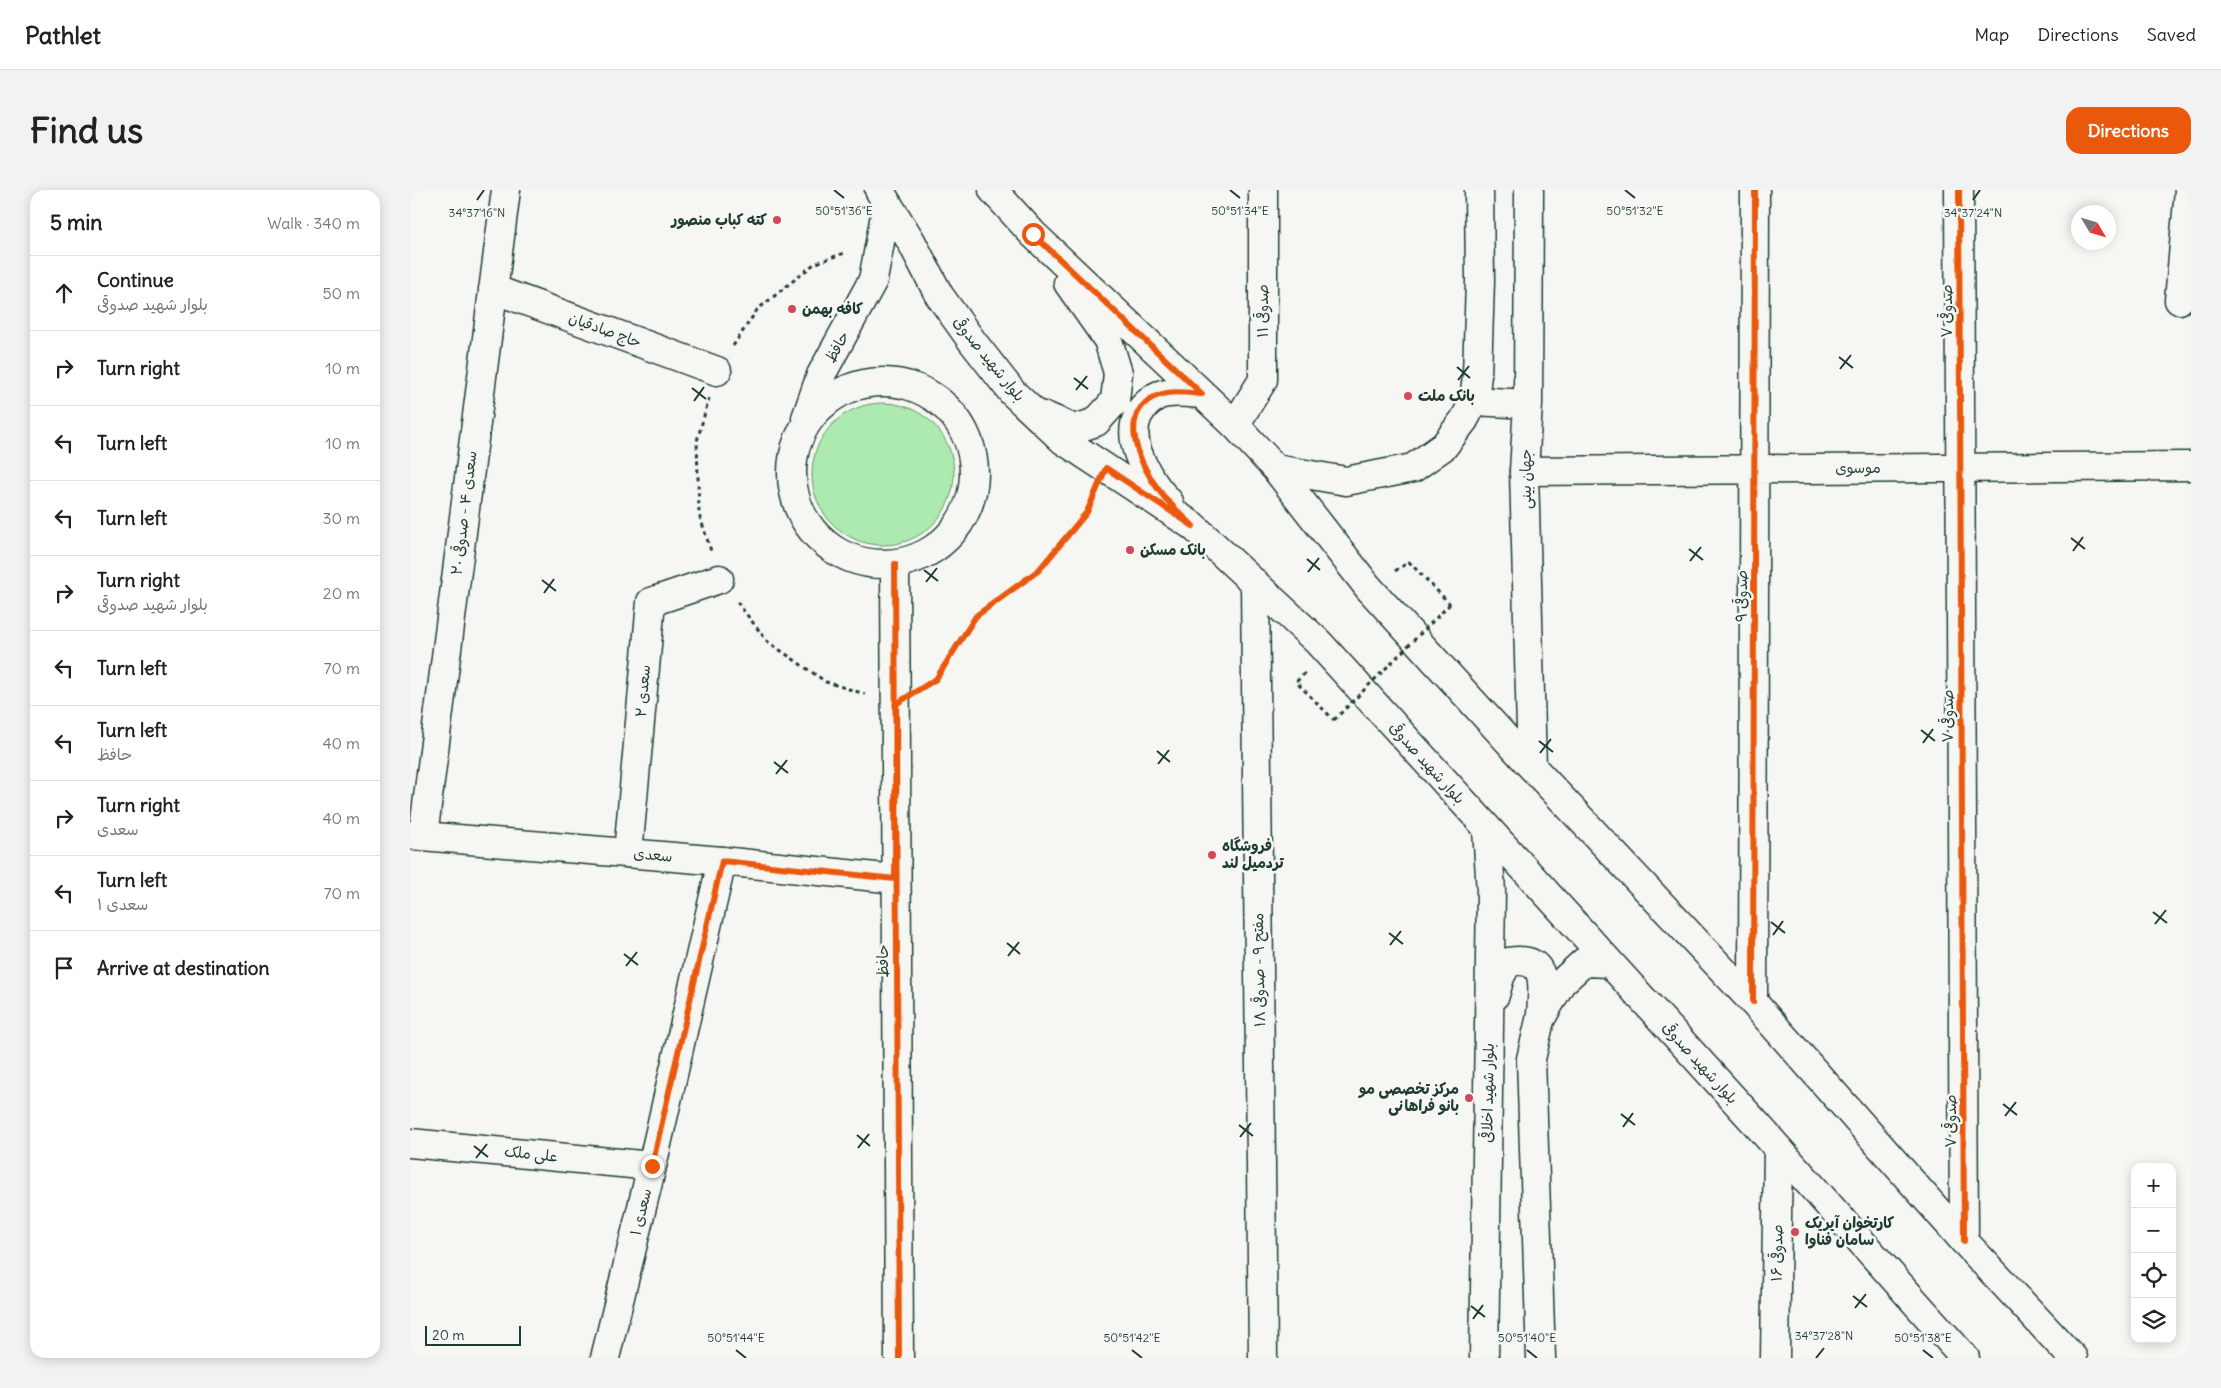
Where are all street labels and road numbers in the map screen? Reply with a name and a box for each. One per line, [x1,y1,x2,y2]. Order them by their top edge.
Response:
street label: صدوقی ۱۱ [1252,284,1273,338]
street label: صدوقی ۷ [1936,284,1957,338]
street label: حاج صادقیان [566,308,644,352]
street label: بلوار شهید صدوقی [949,312,1030,406]
street label: حافظ [820,328,853,366]
street label: جهان بینی [1516,449,1536,509]
street label: سعدی ۴ - صدوقی ۲۰ [445,450,482,576]
street label: موسوی [1835,458,1881,477]
street label: صدوقی ۹ [1731,570,1752,622]
street label: سعدی ۲ [631,664,654,718]
street label: صدوقی ۷ [1937,689,1958,743]
street label: بلوار شهید صدوقی [1385,717,1470,808]
street label: سعدی [633,843,673,866]
street label: مفتح ۹ - صدوقی ۱۸ [1247,913,1270,1027]
street label: حافظ [873,945,892,977]
street label: بلوار شهید صدوقی [1658,1017,1743,1108]
street label: بلوار شهید اخلاقی [1476,1043,1498,1143]
street label: صدوقی ۷ [1940,1094,1961,1148]
street label: علی ملک [503,1141,559,1167]
street label: سعدی ۱ [625,1186,656,1238]
street label: صدوقی ۱۶ [1766,1224,1787,1282]

